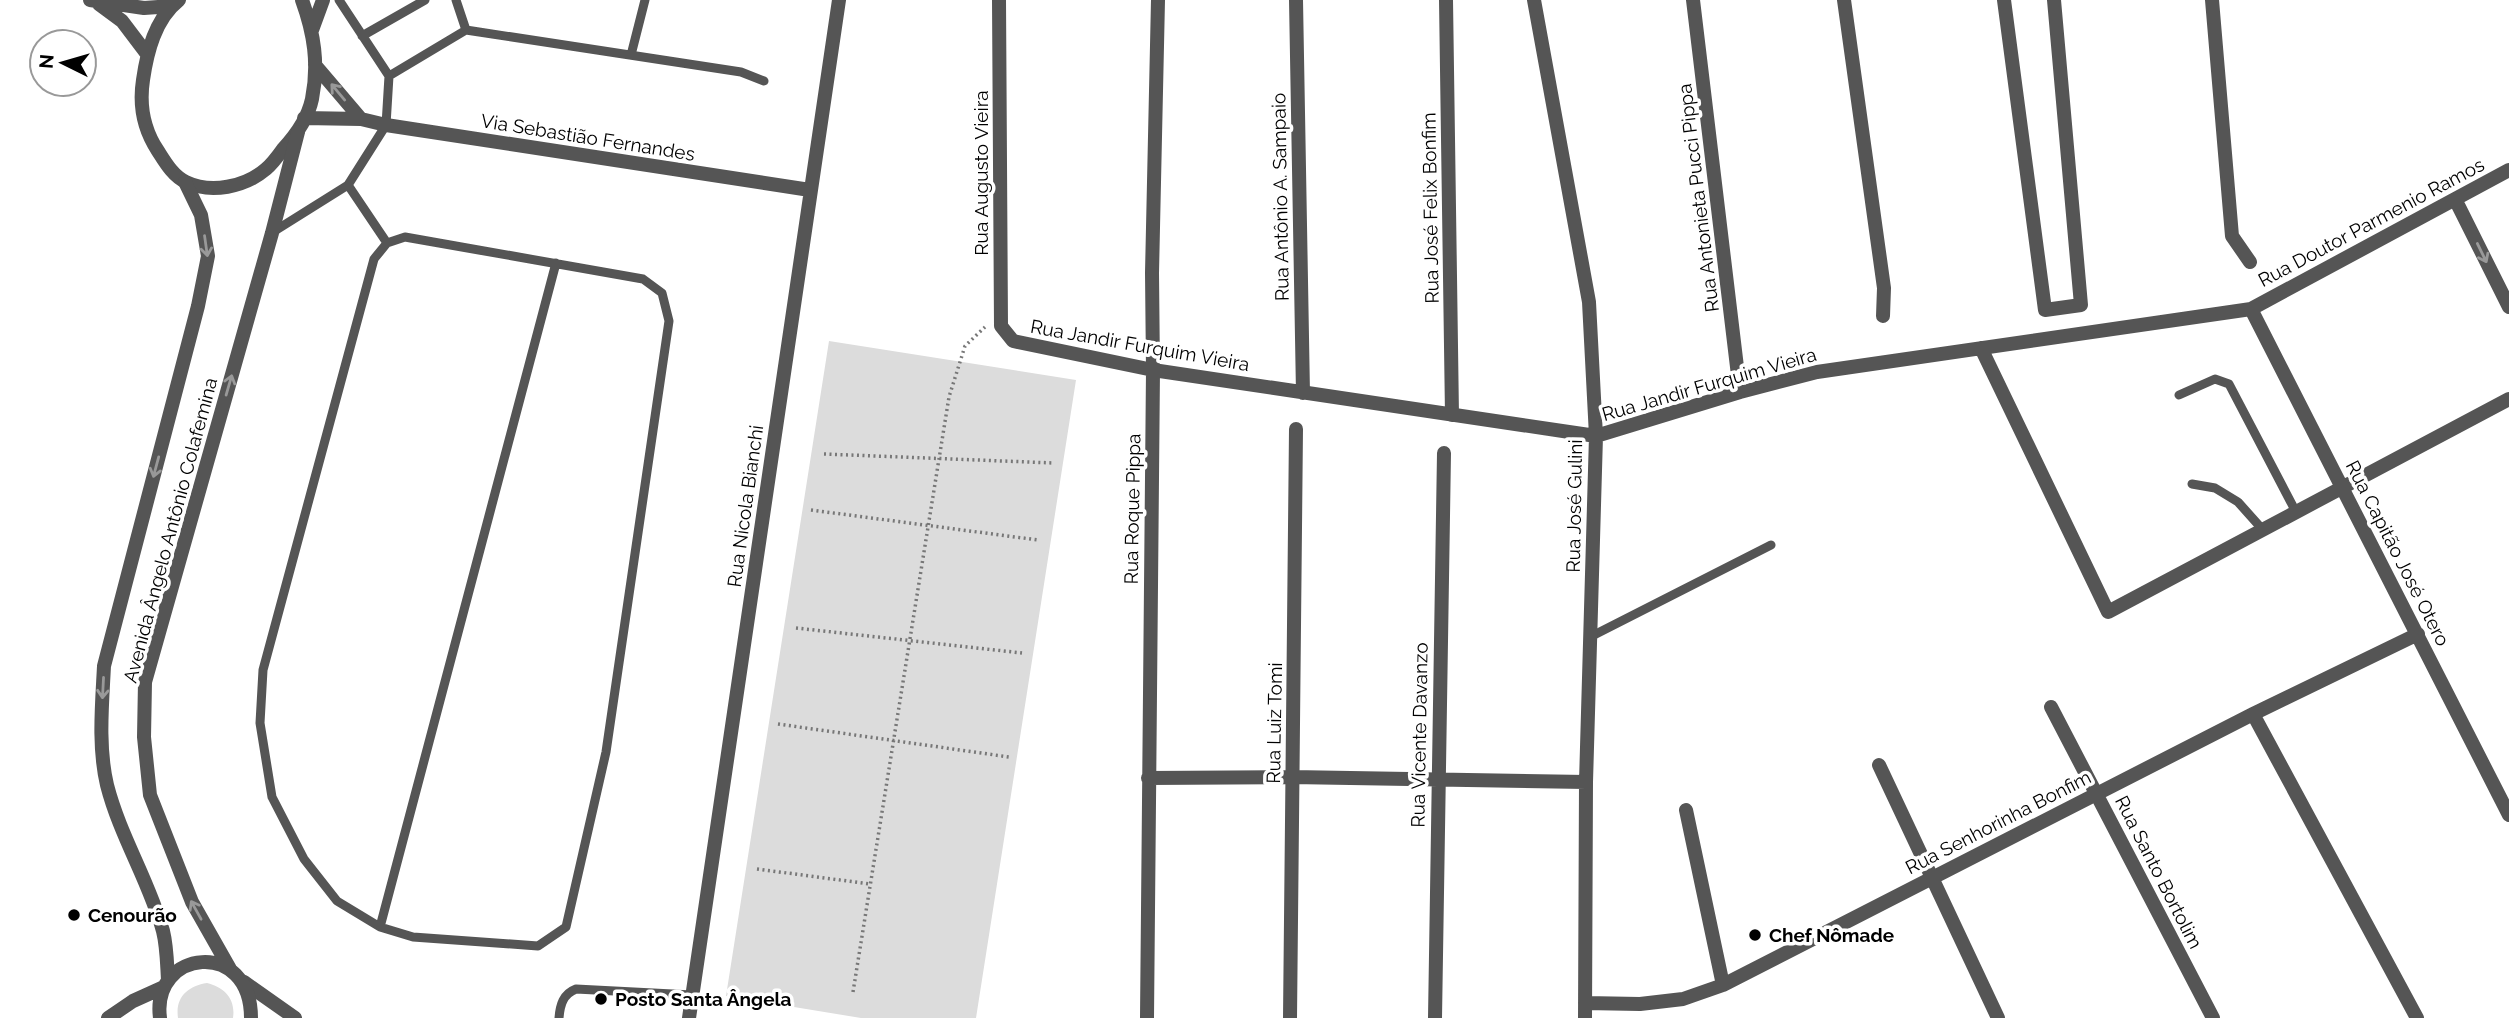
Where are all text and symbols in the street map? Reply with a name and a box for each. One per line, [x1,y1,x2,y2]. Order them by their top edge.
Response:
north arrow [28,28,98,98]
text: N [34,53,58,70]
one-way arrow [330,83,346,101]
street label: Rua Antonieta Pucci Pippa [1673,83,1723,313]
street label: Rua Augusto Vieira [970,90,992,256]
street label: Rua Antônio A. Sampaio [1267,93,1293,301]
street label: Via Sebastião Fernandes [479,109,697,165]
street label: Rua José Felix Bonfim [1417,112,1443,304]
street label: Rua Doutor Parmenio Ramos [2254,153,2488,291]
one-way arrow [199,234,212,257]
one-way arrow [2476,242,2490,263]
street label: Rua Jandir Furquim Vieira [1029,315,1251,375]
street label: Rua Jandir Furquim Vieira [1599,343,1819,425]
one-way arrow [223,374,236,396]
street label: Avenida Ângelo Antônio Colafemina [119,375,221,685]
street label: Rua Nicola Bianchi [723,424,767,588]
street label: Rua Roque Pippa [1120,433,1144,585]
street label: Rua José Gulini [1562,439,1586,573]
one-way arrow [148,456,161,478]
street label: Rua Capitão José Otero [2342,457,2454,649]
street label: Rua Vicente Davanzo [1406,642,1432,828]
street label: Rua Luiz Tomi [1262,662,1286,784]
one-way arrow [96,676,109,699]
street label: Rua Senhorinha Bonfim [1902,766,2094,878]
street label: Rua Santo Bortolim [2111,792,2207,952]
one-way arrow [189,900,202,921]
place label: Cenourão [88,904,177,926]
marker: Cenourão [66,907,82,923]
place label: Chef Nômade [1769,924,1894,946]
marker: Chef Nômade [1747,927,1763,943]
place label: Posto Santa Ângela [615,988,792,1010]
marker: Posto Santa Ângela [593,991,609,1007]

